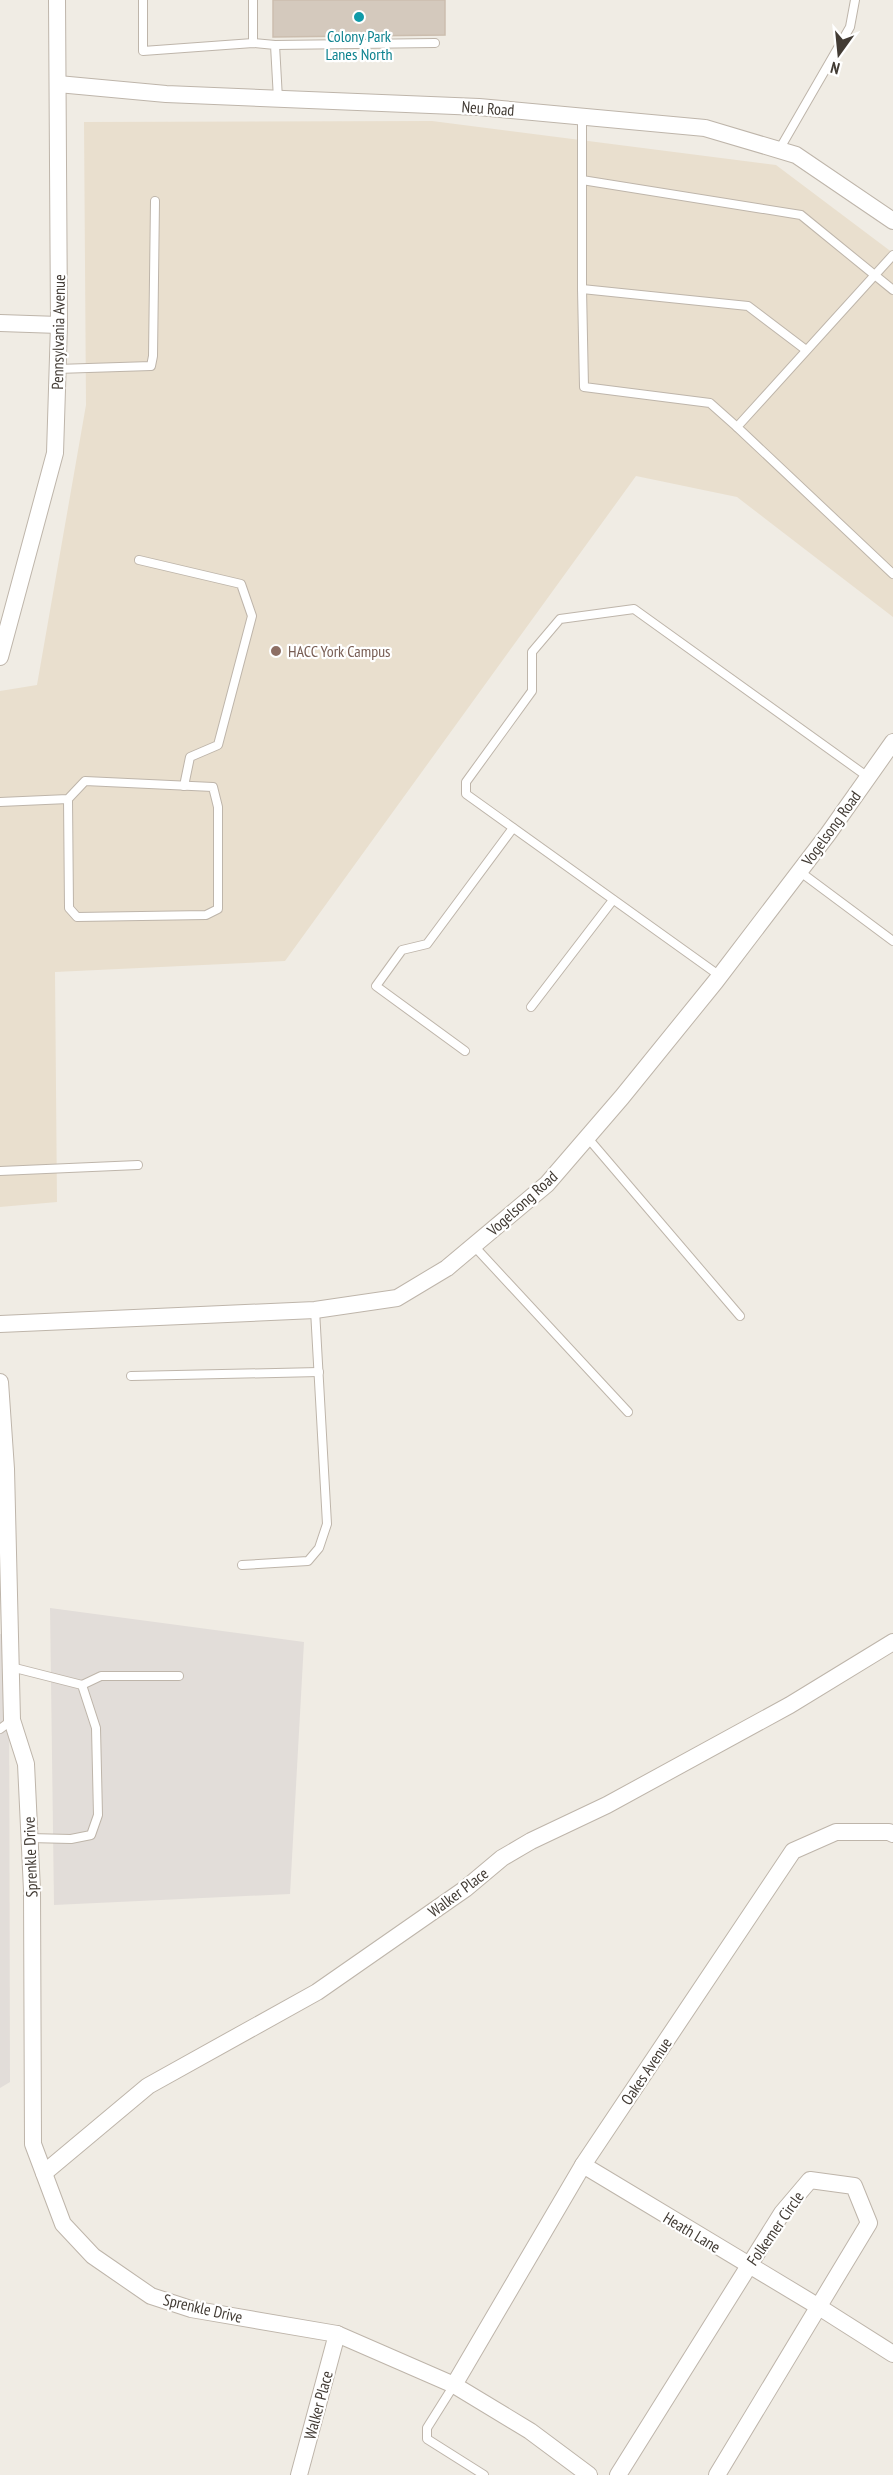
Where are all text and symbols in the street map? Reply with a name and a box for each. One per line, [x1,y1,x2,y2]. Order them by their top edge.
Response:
marker: Colony Park Lanes North [352,10,366,24]
north arrow [809,24,869,84]
place label: Colony Park Lanes North [326,26,392,64]
text: N [828,58,842,79]
street label: Neu Road [461,96,515,120]
street label: Pennsylvania Avenue [47,274,69,390]
place label: HACC York Campus [288,641,391,661]
marker: HACC York Campus [269,644,283,658]
street label: Vogelsong Road [797,787,865,870]
street label: Vogelsong Road [482,1166,561,1240]
street label: Sprenkle Drive [19,1816,41,1898]
street label: Walker Place [424,1863,492,1921]
street label: Oakes Avenue [616,2034,676,2108]
street label: Folkemer Circle [742,2187,808,2269]
street label: Heath Lane [660,2207,724,2257]
street label: Sprenkle Drive [161,2289,245,2327]
street label: Walker Place [299,2369,337,2441]

